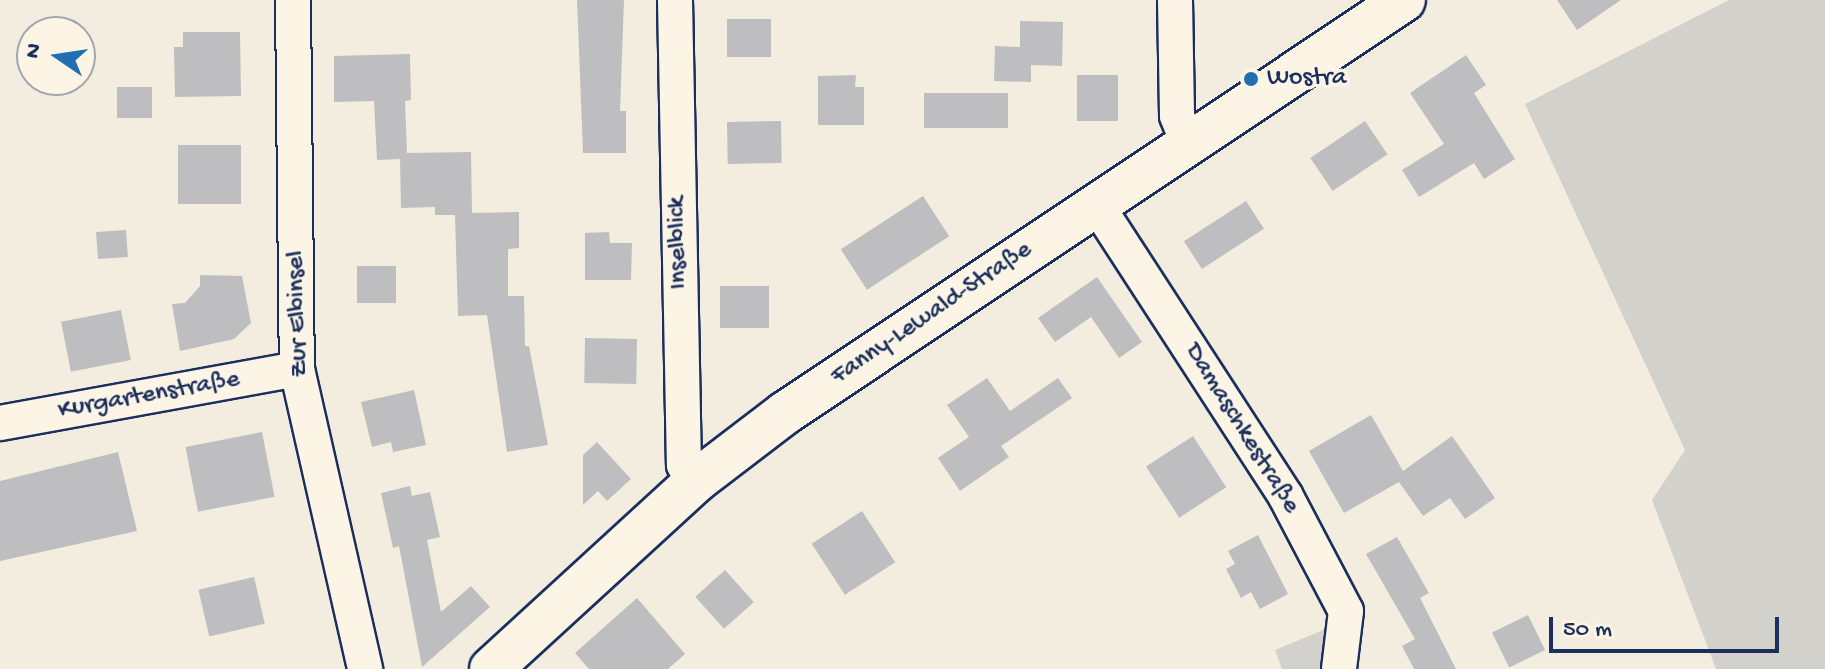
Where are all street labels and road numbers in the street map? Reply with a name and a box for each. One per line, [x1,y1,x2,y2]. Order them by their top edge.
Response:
street label: Inselblick [663,196,695,290]
street label: Fanny-Lewald-Straße [826,235,1038,393]
street label: Zur Elbinsel [281,250,317,378]
street label: Damaschkestraße [1176,338,1306,520]
street label: Kurgartenstraße [56,365,242,427]

